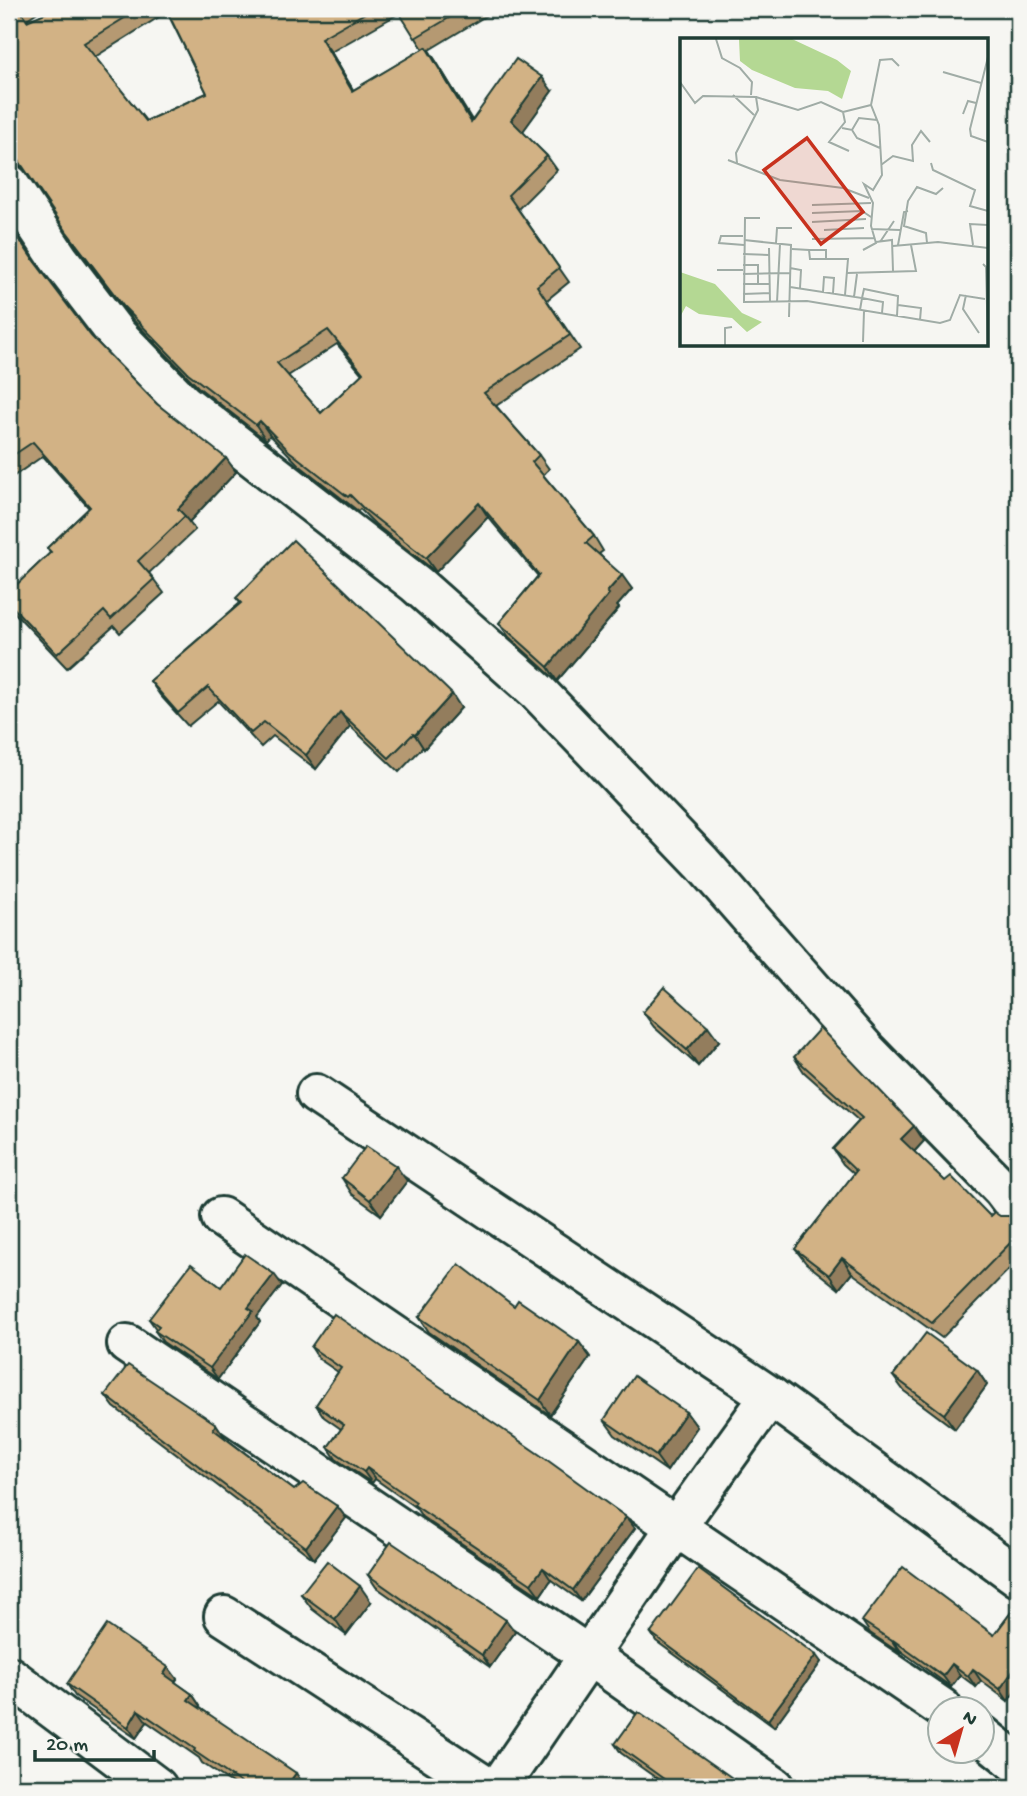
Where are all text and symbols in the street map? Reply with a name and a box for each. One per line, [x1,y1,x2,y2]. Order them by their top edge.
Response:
inset map [680,38,988,346]
north arrow [926,1694,996,1764]
text: N [957,1706,981,1732]
scale bar [35,1719,154,1763]
text: 20 m [46,1734,88,1759]

